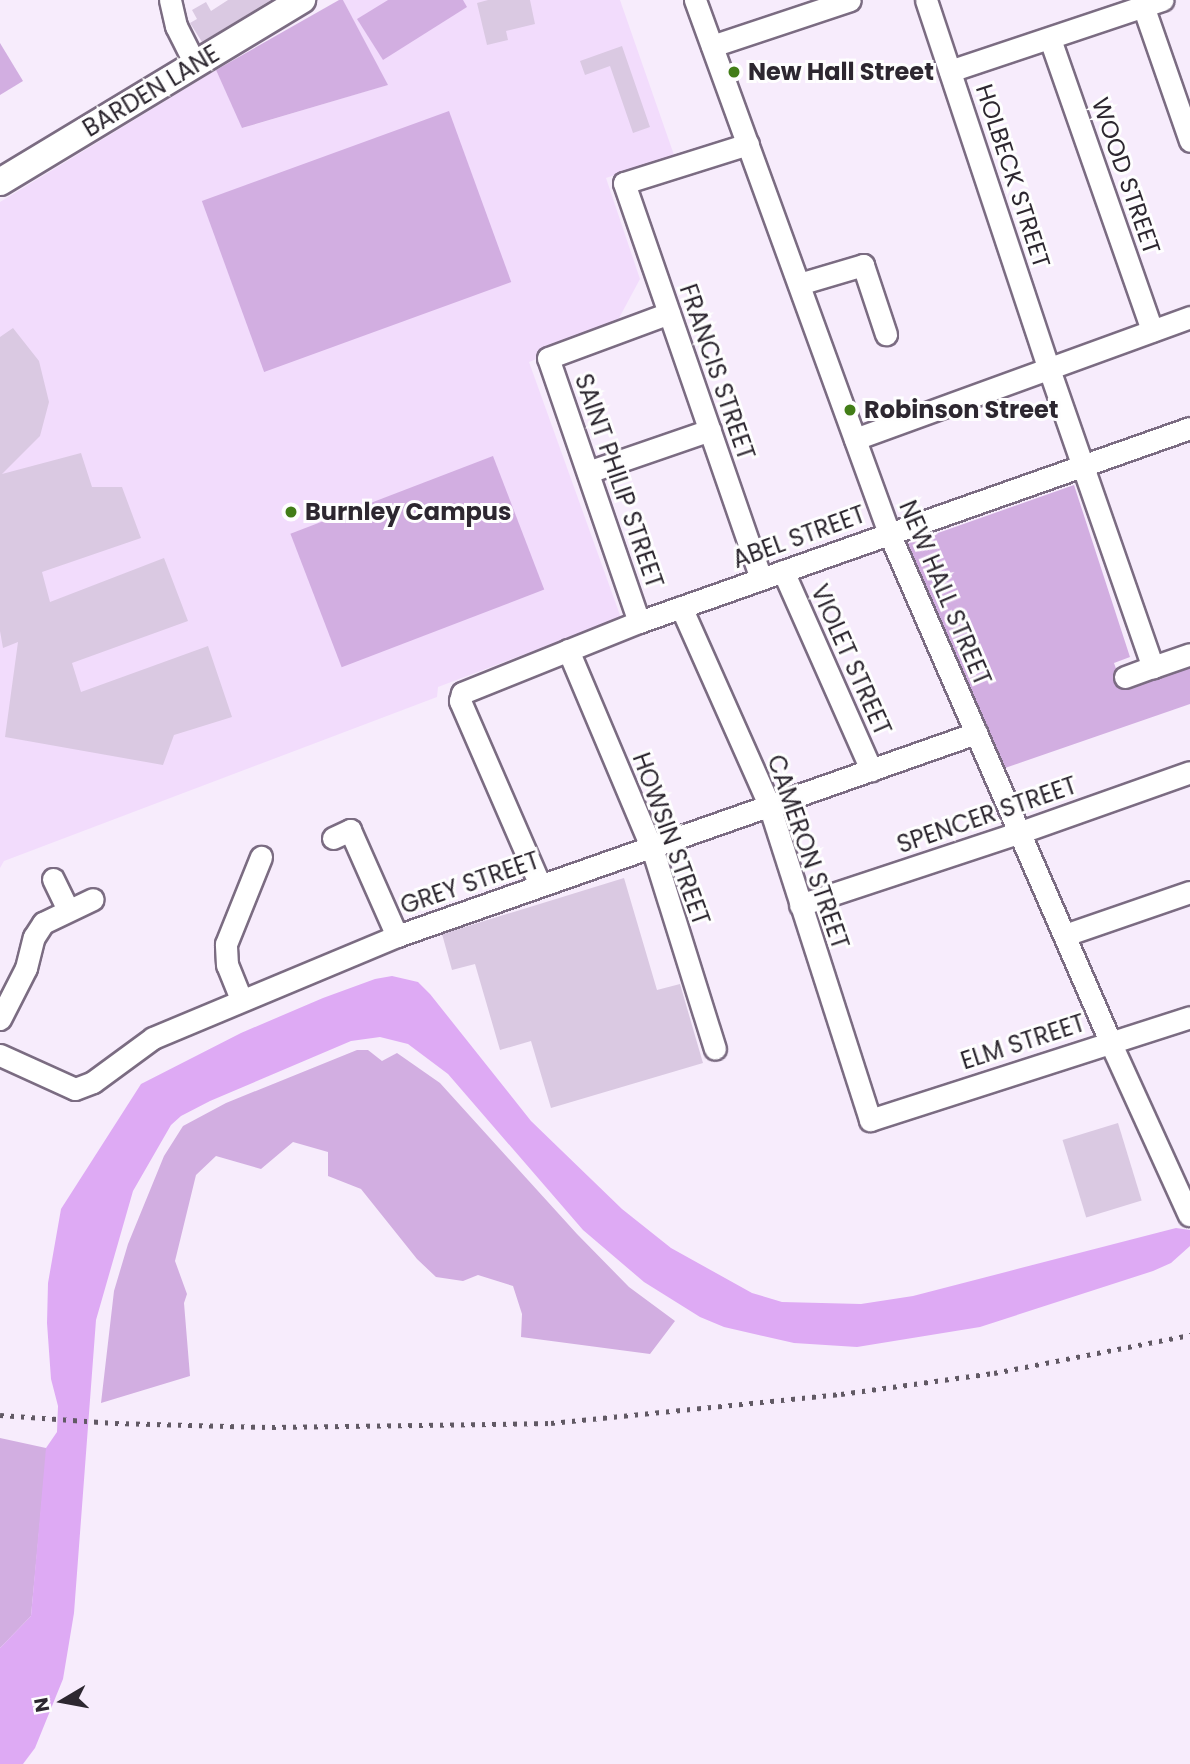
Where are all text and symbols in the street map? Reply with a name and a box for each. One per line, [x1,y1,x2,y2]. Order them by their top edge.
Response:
street label: BARDEN LANE [78,39,224,143]
place label: New Hall Street [748,58,934,86]
marker: New Hall Street [726,64,742,80]
street label: HOLBECK STREET [970,81,1056,271]
street label: WOOD STREET [1086,94,1166,258]
street label: FRANCIS STREET [673,280,761,464]
street label: SAINT PHILIP STREET [569,370,669,592]
place label: Robinson Street [864,396,1059,424]
marker: Robinson Street [842,402,858,418]
street label: NEW HALL STREET [893,496,997,690]
place label: Burnley Campus [305,498,511,526]
street label: ABEL STREET [729,500,869,574]
marker: Burnley Campus [283,504,299,520]
street label: VIOLET STREET [805,580,897,740]
street label: HOWSIN STREET [626,749,716,929]
street label: CAMERON STREET [761,751,855,953]
street label: SPENCER STREET [893,771,1081,859]
street label: GREY STREET [397,846,543,920]
street label: ELM STREET [957,1008,1089,1076]
north arrow [28,1666,98,1736]
text: N [27,1695,56,1714]

